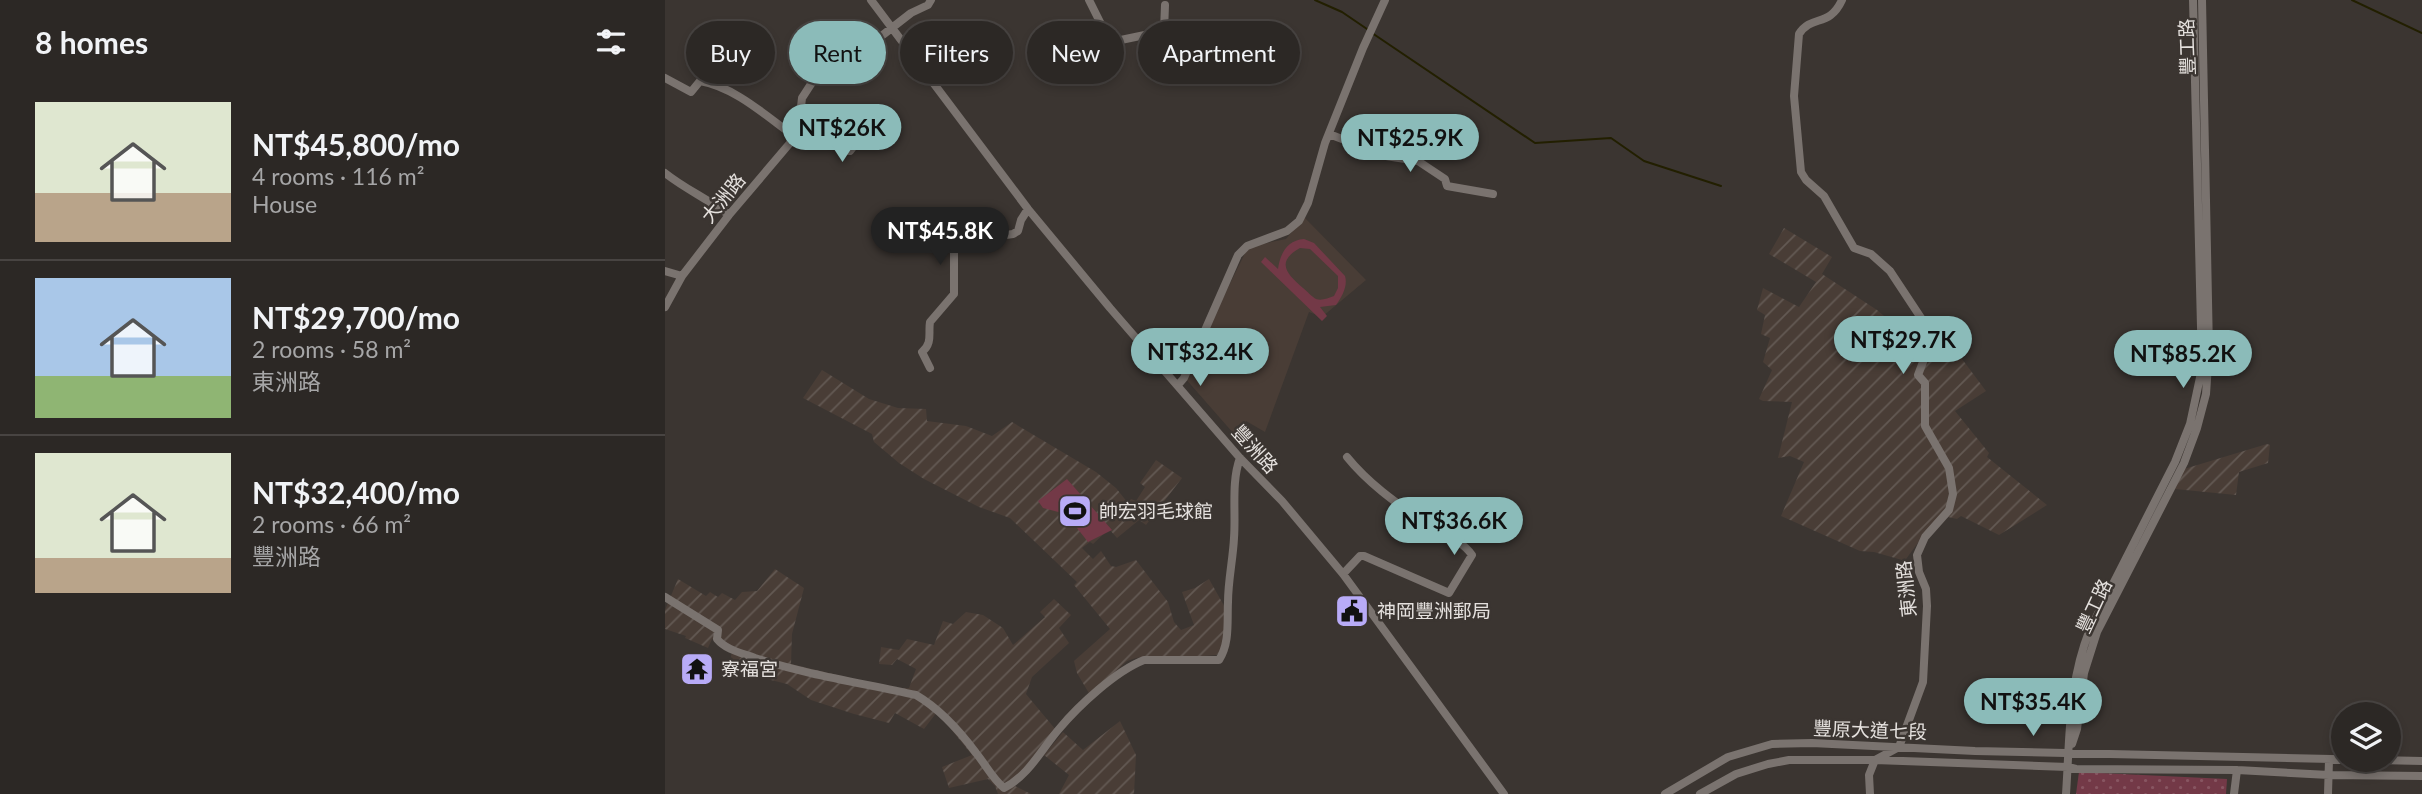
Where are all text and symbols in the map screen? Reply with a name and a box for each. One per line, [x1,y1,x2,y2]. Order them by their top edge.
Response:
street label: 豐工路 [2174,18,2199,76]
chip: Buy [686,21,775,84]
chip: Rent [789,21,886,84]
chip: Filters [900,21,1013,84]
chip: New [1027,21,1124,84]
chip: Apartment [1138,21,1300,84]
icon: filters [592,23,630,61]
text: 8 homes [35,24,148,60]
pin: NT$26K [785,104,899,164]
text: NT$26K [798,113,886,141]
pin: NT$25.9K [1338,114,1482,174]
text: NT$25.9K [1357,123,1463,151]
text: NT$45,800/mo [252,126,460,162]
icon: home [91,130,175,214]
text: 4 rooms · 116 m² [252,162,424,190]
street label: 大洲路 [696,168,749,227]
text: House [252,190,317,218]
pin: NT$45.8K [868,208,1012,267]
text: NT$45.8K [887,216,993,244]
text: NT$29,700/mo [252,299,460,335]
icon: home [91,306,175,390]
pin: NT$29.7K [1831,316,1975,376]
text: NT$29.7K [1850,325,1956,353]
pin: NT$32.4K [1128,328,1272,388]
pin: NT$85.2K [2111,330,2255,390]
text: 2 rooms · 58 m² [252,335,411,363]
text: NT$32.4K [1147,337,1253,365]
text: NT$85.2K [2130,339,2236,367]
text: 東洲路 [252,367,321,395]
street label: 豐洲路 [1228,420,1283,478]
text: NT$32,400/mo [252,474,460,510]
icon: home [91,481,175,565]
sports icon: 帥宏羽毛球館 [1056,492,1094,530]
pin: NT$36.6K [1382,498,1526,557]
place label: 帥宏羽毛球館 [1099,499,1213,522]
text: NT$36.6K [1401,506,1507,534]
text: 2 rooms · 66 m² [252,510,411,538]
text: 豐洲路 [252,542,321,570]
street label: 東洲路 [1891,559,1920,619]
street label: 豐工路 [2071,575,2116,636]
public building icon: 神岡豐洲郵局 [1333,592,1371,630]
place label: 神岡豐洲郵局 [1377,599,1491,622]
temple icon: 寮福宮 [678,650,716,688]
place label: 寮福宮 [721,657,778,680]
pin: NT$35.4K [1961,678,2105,738]
text: NT$35.4K [1980,687,2086,715]
map controls [2331,702,2401,772]
button: layers [2331,702,2401,772]
street label: 豐原大道七段 [1813,716,1927,743]

